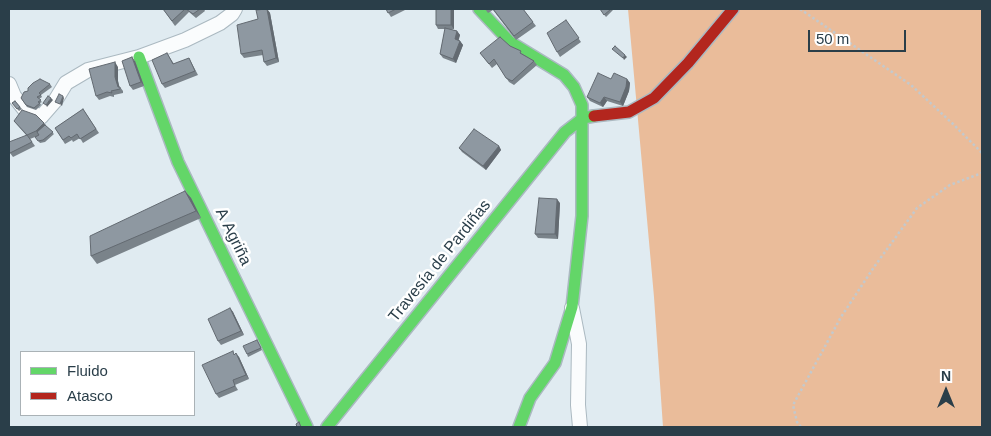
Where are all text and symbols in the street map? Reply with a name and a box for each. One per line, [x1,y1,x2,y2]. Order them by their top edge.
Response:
scale bar [811,20,908,52]
text: 50 m [816,30,849,47]
street label: Travesía de Pardiñas [385,196,495,326]
street label: A Agriña [211,205,255,269]
legend [20,351,195,416]
text: Fluido [67,362,108,379]
north arrow [921,366,971,416]
text: N [941,368,951,384]
text: Atasco [67,387,113,404]

